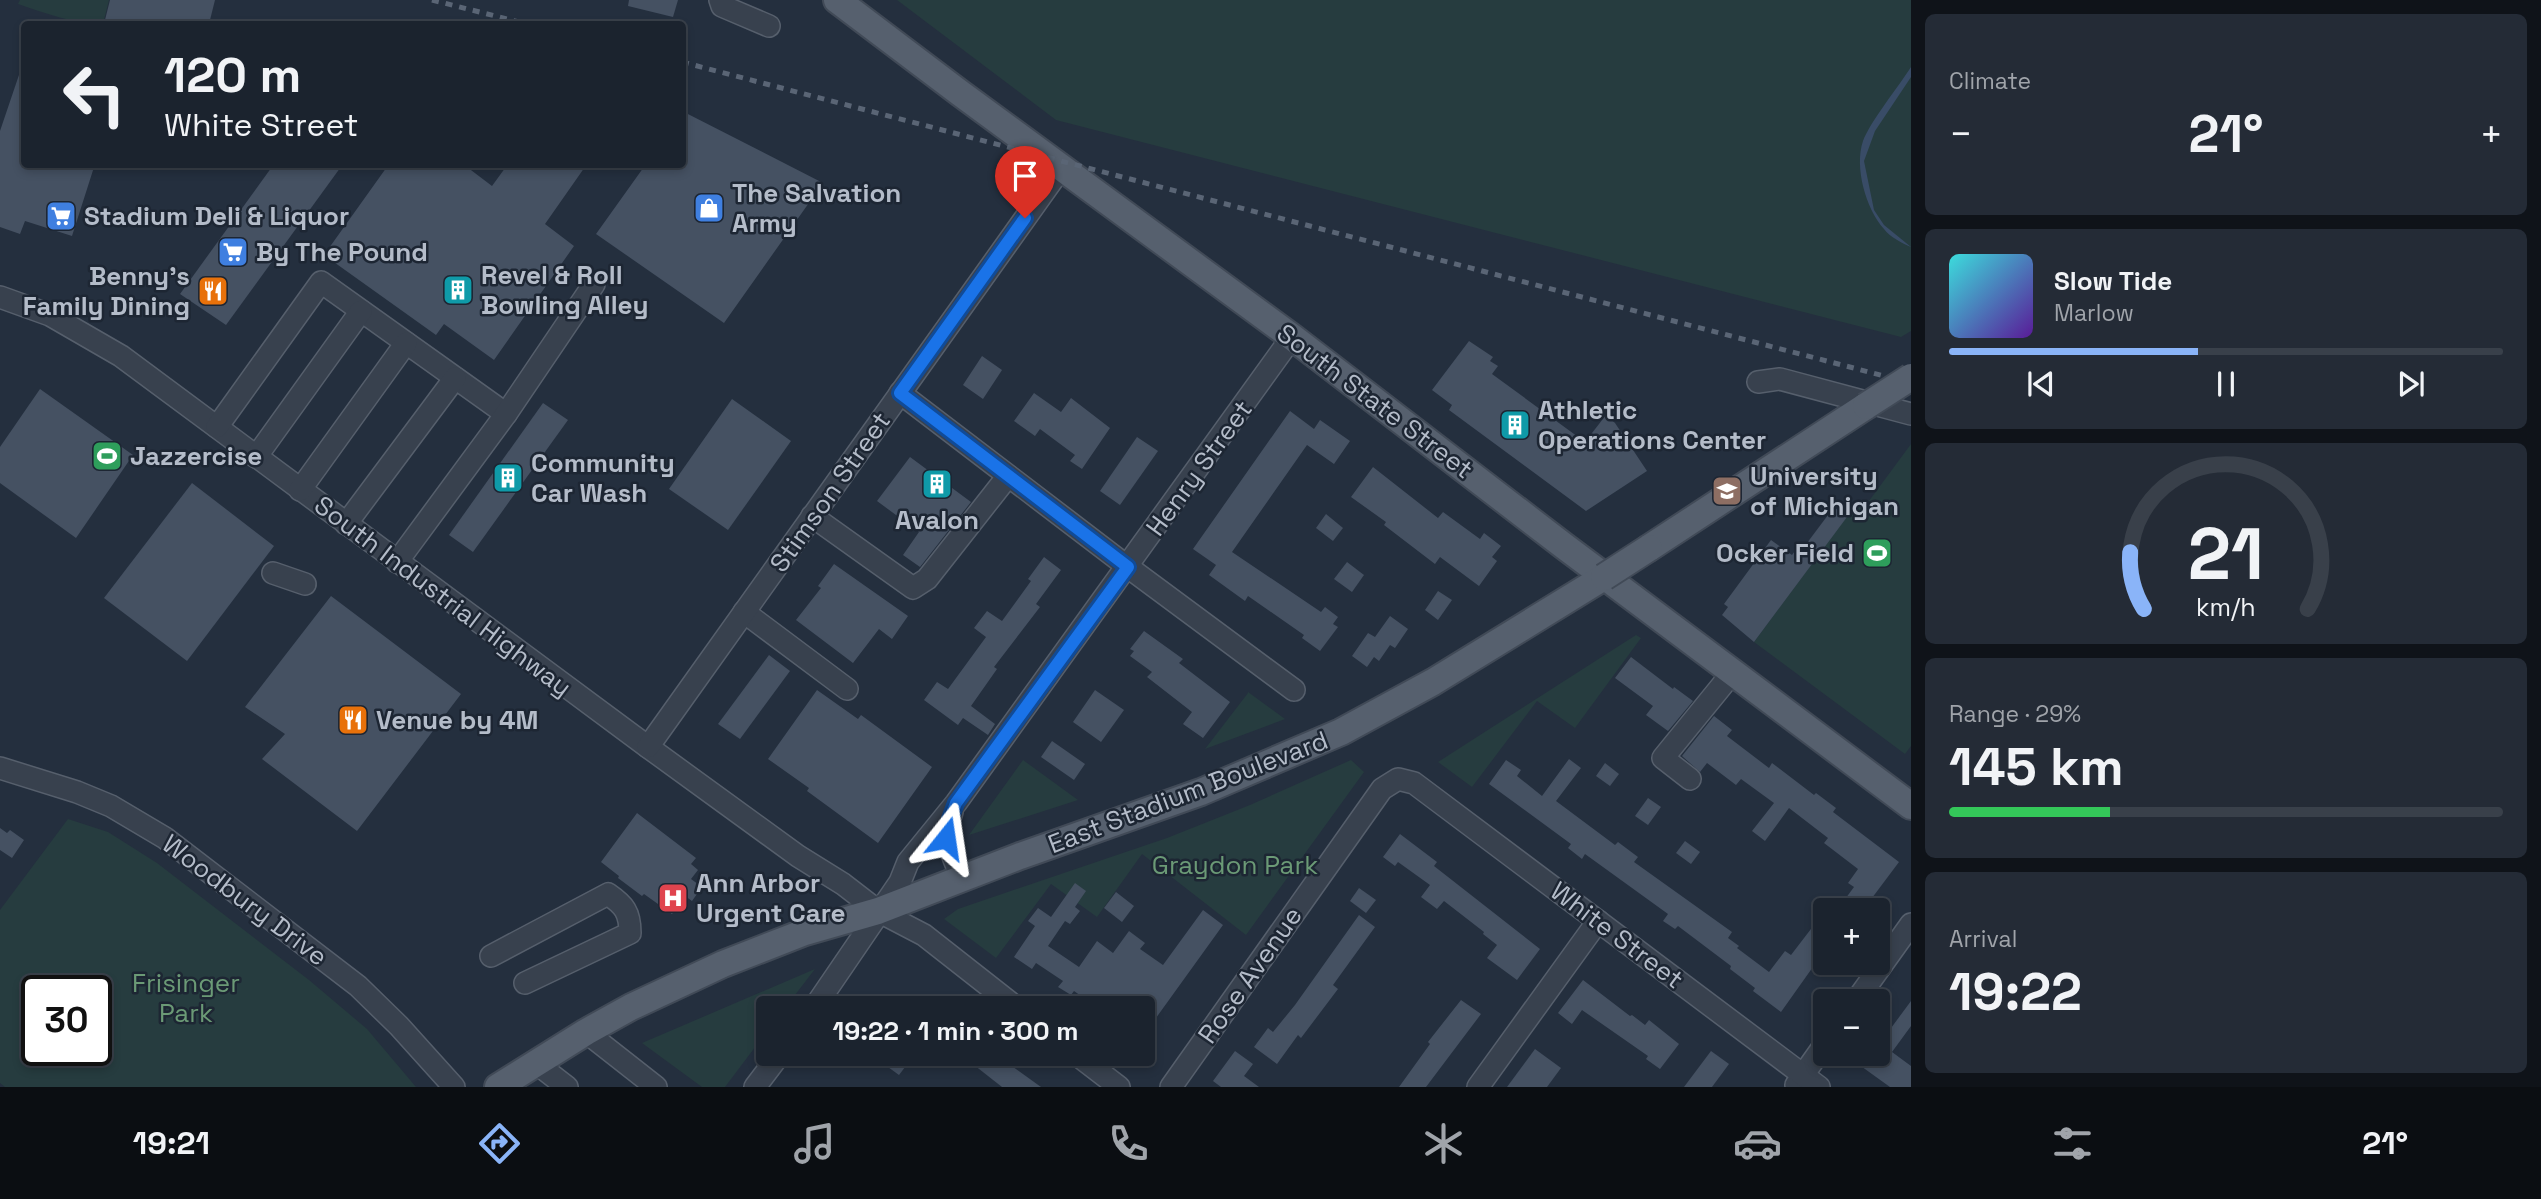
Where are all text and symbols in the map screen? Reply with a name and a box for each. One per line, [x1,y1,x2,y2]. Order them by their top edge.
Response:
text: 120 m [164,44,301,106]
icon: left [49,49,140,140]
text: Climate [1949,66,2031,96]
text: 21° [2189,101,2263,167]
text: White Street [164,105,359,145]
text: − [1949,110,1973,158]
text: + [2479,110,2503,158]
pin [995,146,1055,218]
icon: arrive [1006,157,1044,195]
place label: The Salvation Army [732,176,901,240]
shop icon: The Salvation Army [692,191,726,225]
supermarket icon: Stadium Deli & Liquor [44,199,78,233]
place label: Stadium Deli & Liquor [84,199,349,233]
supermarket icon: By The Pound [216,235,250,269]
place label: By The Pound [256,235,428,269]
place label: Revel & Roll Bowling Alley [481,258,649,322]
place label: Benny's Family Dining [23,259,190,323]
text: Slow Tide [2054,264,2172,298]
building icon: Revel & Roll Bowling Alley [441,273,475,307]
restaurant icon: Benny's Family Dining [196,274,230,308]
text: Marlow [2054,298,2134,328]
street label: South State Street [1270,316,1480,486]
icon: previous [2022,365,2060,403]
icon: pause [2207,365,2245,403]
icon: next [2392,365,2430,403]
street label: Henry Street [1138,393,1260,543]
place label: Athletic Operations Center [1538,393,1766,457]
street label: Stimson Street [762,405,898,579]
building icon: Athletic Operations Center [1498,408,1532,442]
sports icon: Jazzercise [90,439,124,473]
place label: Jazzercise [130,439,262,473]
place label: Community Car Wash [531,446,675,510]
place label: University of Michigan [1750,459,1899,523]
building icon: Community Car Wash [491,461,525,495]
building icon: Avalon [920,467,954,501]
school or university icon: University of Michigan [1710,474,1744,508]
street label: South Industrial Highway [307,488,579,704]
place label: Avalon [895,503,979,537]
text: 21 [2188,508,2264,601]
place label: Ocker Field [1716,536,1854,570]
sports icon: Ocker Field [1860,536,1894,570]
text: km/h [2196,591,2256,623]
text: Range · 29% [1949,699,2081,729]
restaurant icon: Venue by 4M [336,703,370,737]
place label: Venue by 4M [376,703,538,737]
street label: East Stadium Boulevard [1043,723,1333,861]
text: 145 km [1949,734,2124,800]
position arrow [909,801,983,875]
street label: Woodbury Drive [155,827,335,973]
park label: Graydon Park [1152,848,1318,882]
place label: Ann Arbor Urgent Care [696,866,846,930]
street label: White Street [1544,874,1690,996]
hospital icon: Ann Arbor Urgent Care [656,881,690,915]
map controls [1813,898,1890,1066]
button: + [1813,898,1890,975]
street label: Rose Avenue [1190,900,1310,1050]
text: Arrival [1949,924,2017,954]
text: 19:22 [1949,959,2082,1025]
park label: Frisinger Park [132,966,240,1030]
speed limit sign: 30 [21,975,112,1066]
button: − [1813,989,1890,1066]
text: 19:22 · 1 min · 300 m [832,1014,1079,1048]
icon: directions [475,1119,524,1168]
icon: music [790,1119,839,1168]
icon: phone [1104,1119,1153,1168]
icon: climate [1419,1119,1468,1168]
icon: car [1733,1119,1782,1168]
icon: filters [2048,1119,2097,1168]
text: 19:21 [133,1123,210,1163]
text: 21° [2362,1123,2408,1163]

